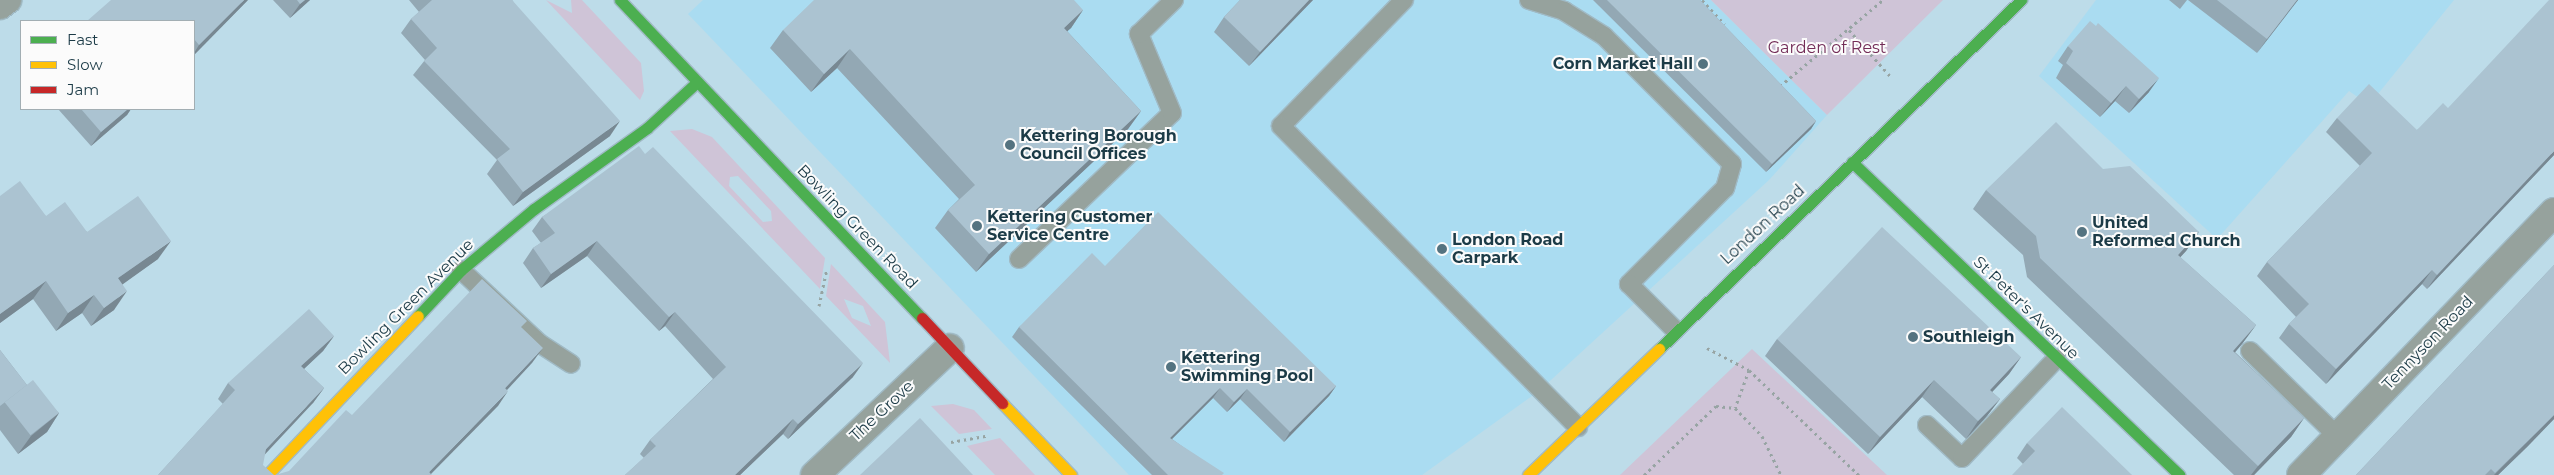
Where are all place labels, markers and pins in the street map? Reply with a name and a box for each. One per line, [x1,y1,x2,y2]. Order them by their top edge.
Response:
place label: Corn Market Hall [1553,54,1693,74]
marker: Corn Market Hall [1697,58,1709,70]
place label: Kettering Borough Council Offices [1020,126,1177,164]
marker: Kettering Borough Council Offices [1004,139,1016,151]
place label: Kettering Customer Service Centre [987,207,1153,245]
place label: United Reformed Church [2092,213,2241,251]
marker: Kettering Customer Service Centre [971,220,983,232]
marker: United Reformed Church [2076,226,2088,238]
place label: London Road Carpark [1452,230,1563,268]
marker: London Road Carpark [1436,243,1448,255]
place label: Southleigh [1923,327,2015,347]
marker: Southleigh [1907,331,1919,343]
place label: Kettering Swimming Pool [1181,348,1313,386]
marker: Kettering Swimming Pool [1165,361,1177,373]

